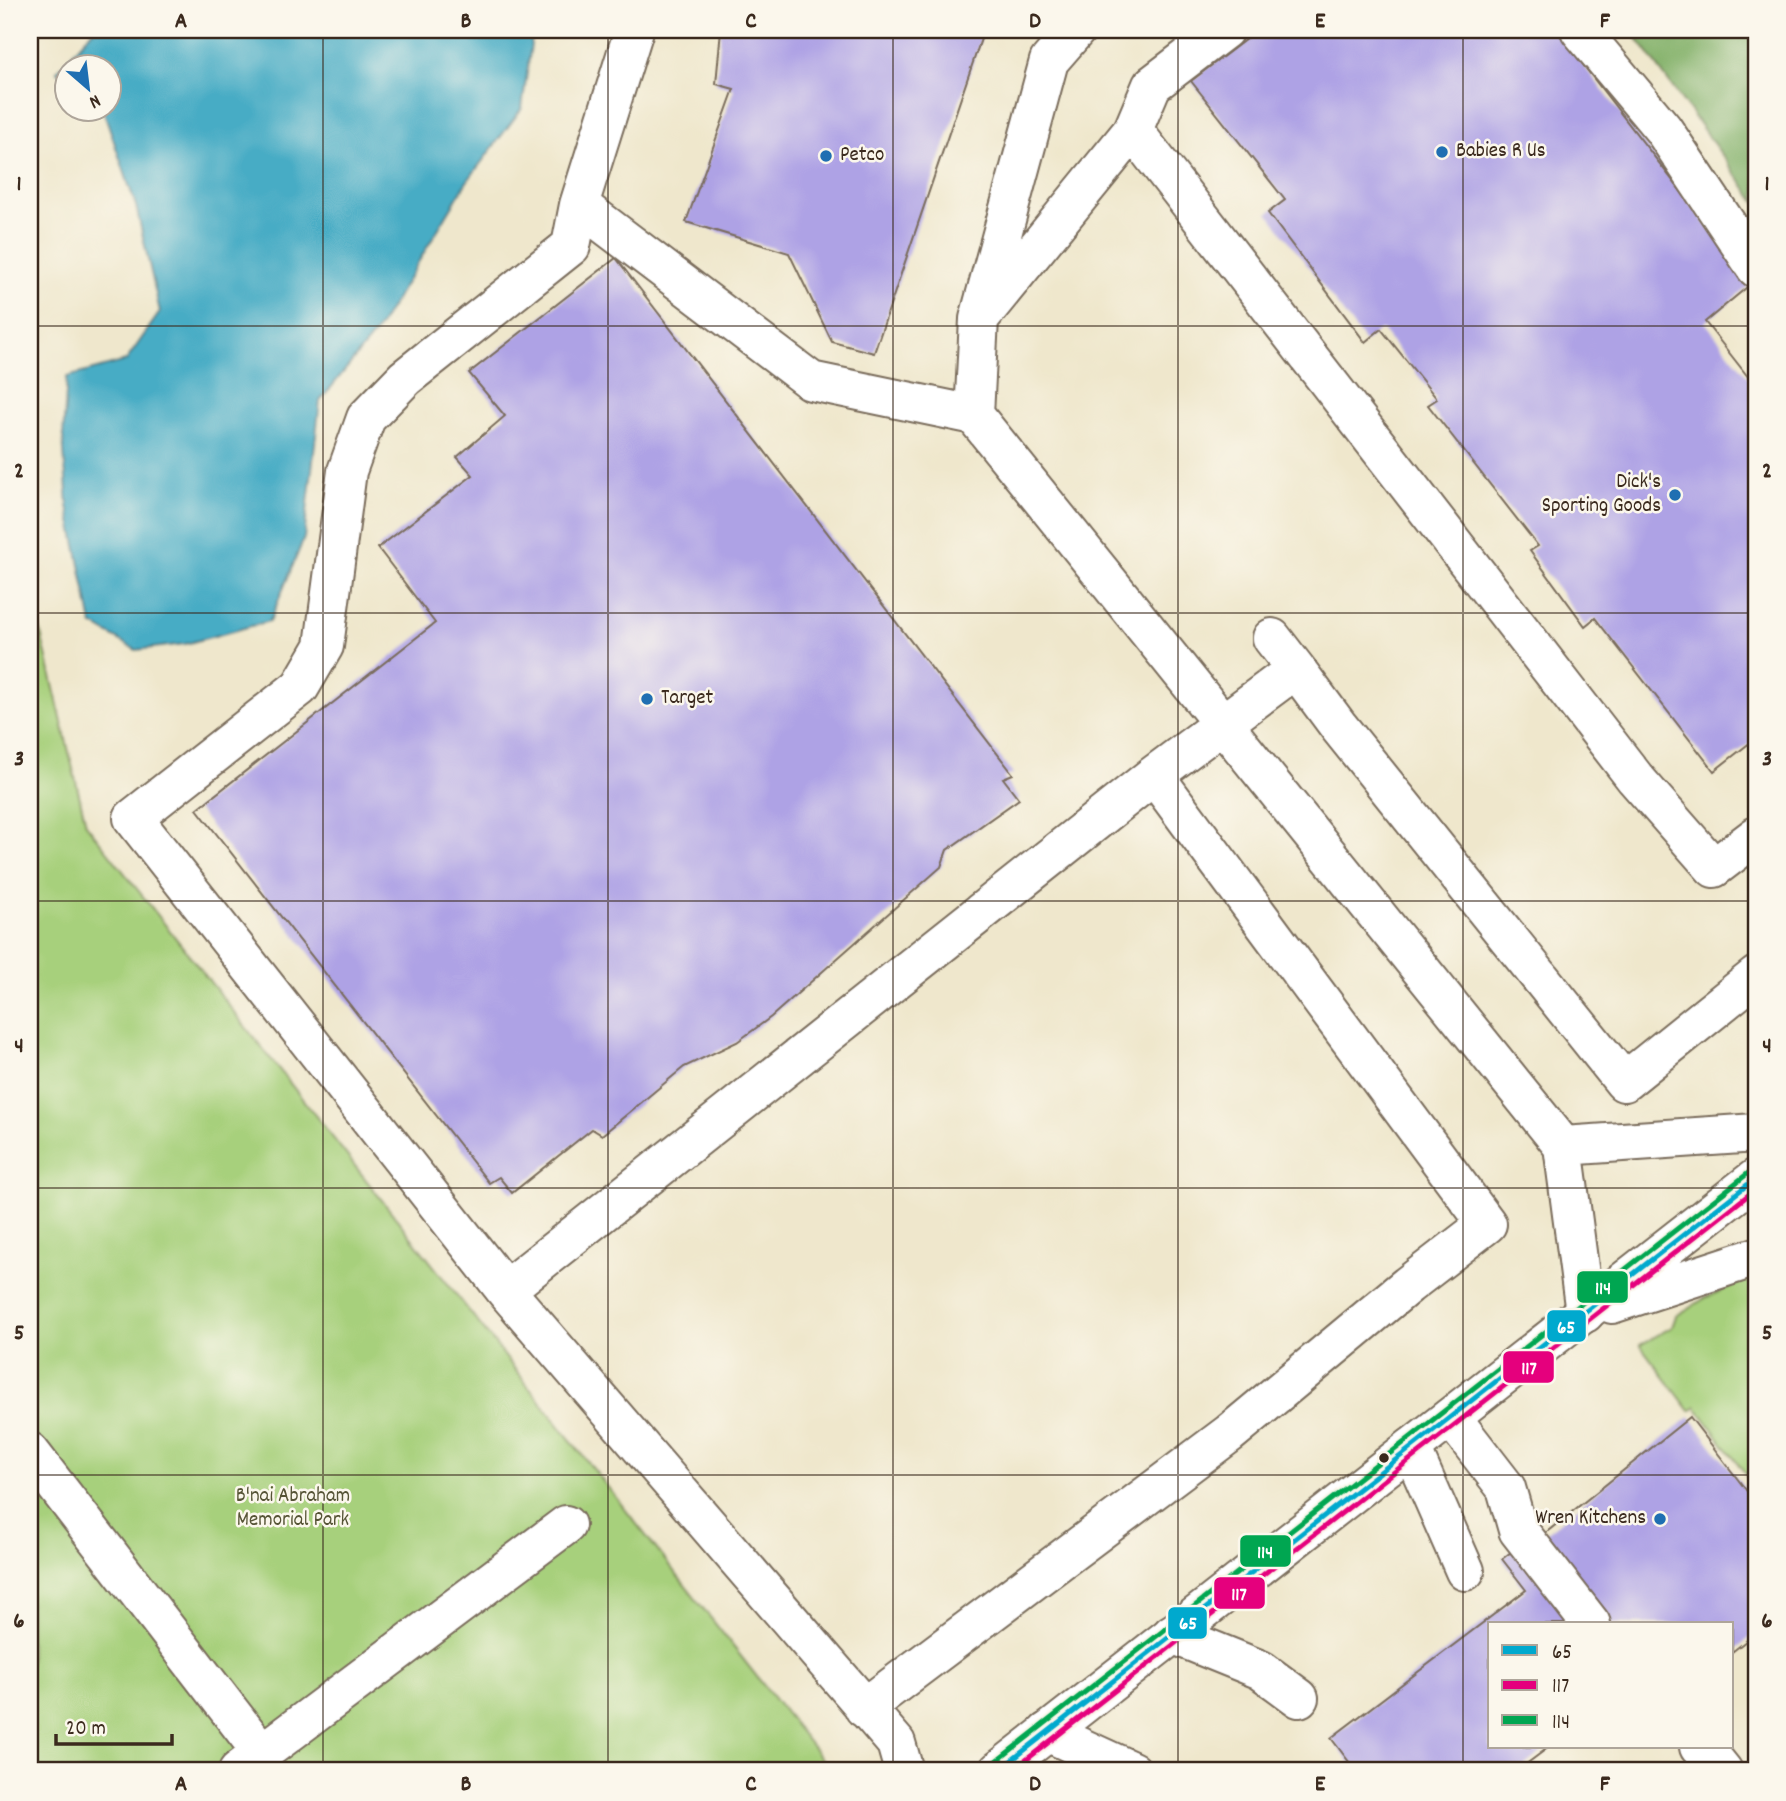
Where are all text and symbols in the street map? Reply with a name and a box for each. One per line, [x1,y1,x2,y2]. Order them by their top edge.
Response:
text: A [175,6,187,39]
text: B [461,6,472,39]
text: C [745,6,757,39]
text: D [1029,6,1041,39]
text: E [1315,6,1326,39]
text: F [1600,6,1611,39]
north arrow [52,52,122,122]
text: N [84,86,105,114]
place label: Babies R Us [1456,137,1546,167]
place label: Petco [840,141,884,171]
marker: Babies R Us [1434,144,1450,160]
marker: Petco [818,148,834,164]
text: 1 [16,169,22,202]
text: 1 [1764,169,1770,202]
text: 2 [14,456,24,489]
text: 2 [1762,456,1772,489]
place label: Dick's Sporting Goods [1542,468,1661,522]
marker: Dick's Sporting Goods [1667,487,1683,503]
place label: Target [661,684,713,714]
marker: Target [639,691,655,707]
text: 3 [14,744,24,777]
text: 3 [1762,744,1772,777]
text: 4 [14,1031,24,1064]
text: 4 [1762,1031,1772,1064]
line badge: 114 [1576,1270,1629,1304]
text: 114 [1595,1277,1611,1304]
line badge: 65 [1546,1309,1587,1343]
text: 65 [1557,1316,1575,1343]
text: 5 [14,1318,24,1351]
text: 5 [1762,1318,1772,1351]
line badge: 117 [1502,1350,1555,1384]
text: 117 [1521,1357,1537,1384]
unlabelled marker [1377,1451,1391,1465]
park label: B'nai Abraham Memorial Park [236,1482,350,1536]
place label: Wren Kitchens [1535,1504,1646,1534]
marker: Wren Kitchens [1652,1511,1668,1527]
line badge: 114 [1239,1534,1292,1568]
text: 114 [1257,1541,1273,1568]
line badge: 117 [1213,1576,1266,1610]
text: 117 [1231,1583,1247,1610]
text: 6 [13,1606,25,1639]
line badge: 65 [1167,1606,1208,1640]
text: 6 [1761,1606,1773,1639]
text: 65 [1179,1612,1197,1639]
legend [1488,1622,1734,1748]
text: 65 [1552,1639,1572,1669]
text: 117 [1552,1673,1569,1703]
scale bar [56,1703,172,1747]
text: 114 [1552,1709,1570,1739]
text: 20 m [66,1715,106,1745]
text: A [175,1769,187,1801]
text: B [461,1769,472,1801]
text: C [745,1769,757,1801]
text: D [1029,1769,1041,1801]
text: E [1315,1769,1326,1801]
text: F [1600,1769,1611,1801]

